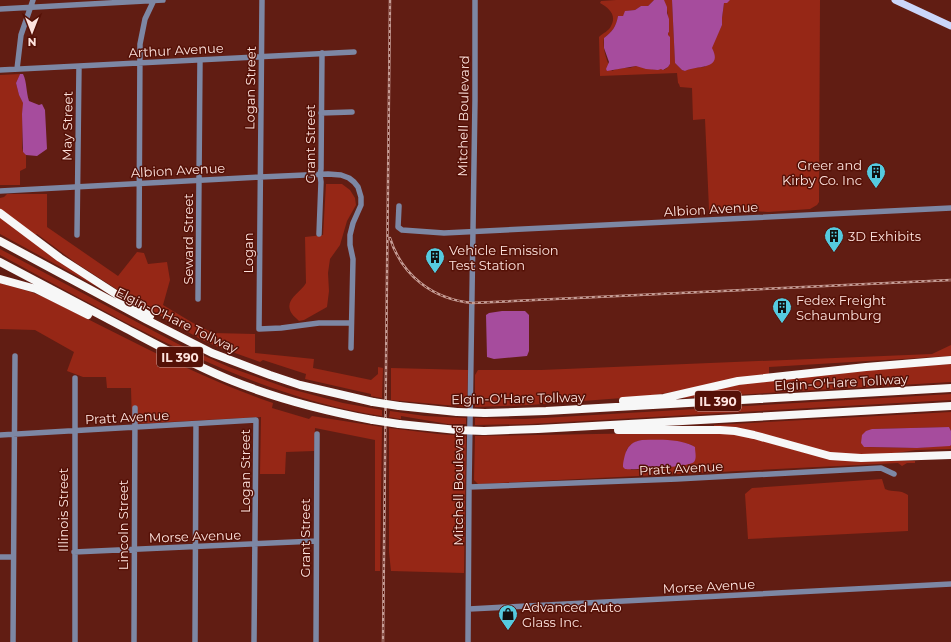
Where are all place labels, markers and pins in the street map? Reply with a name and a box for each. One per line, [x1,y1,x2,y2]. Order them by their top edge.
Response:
place label: Greer and Kirby Co. Inc [782,157,862,188]
building icon: Greer and Kirby Co. Inc [865,161,887,189]
building icon: 3D Exhibits [823,225,845,253]
place label: 3D Exhibits [848,228,921,244]
place label: Vehicle Emission Test Station [449,242,559,273]
building icon: Vehicle Emission Test Station [424,246,446,274]
place label: Fedex Freight Schaumburg [796,292,886,323]
building icon: Fedex Freight Schaumburg [771,296,793,324]
place label: Advanced Auto Glass Inc. [522,599,622,630]
shop icon: Advanced Auto Glass Inc. [497,603,519,631]

